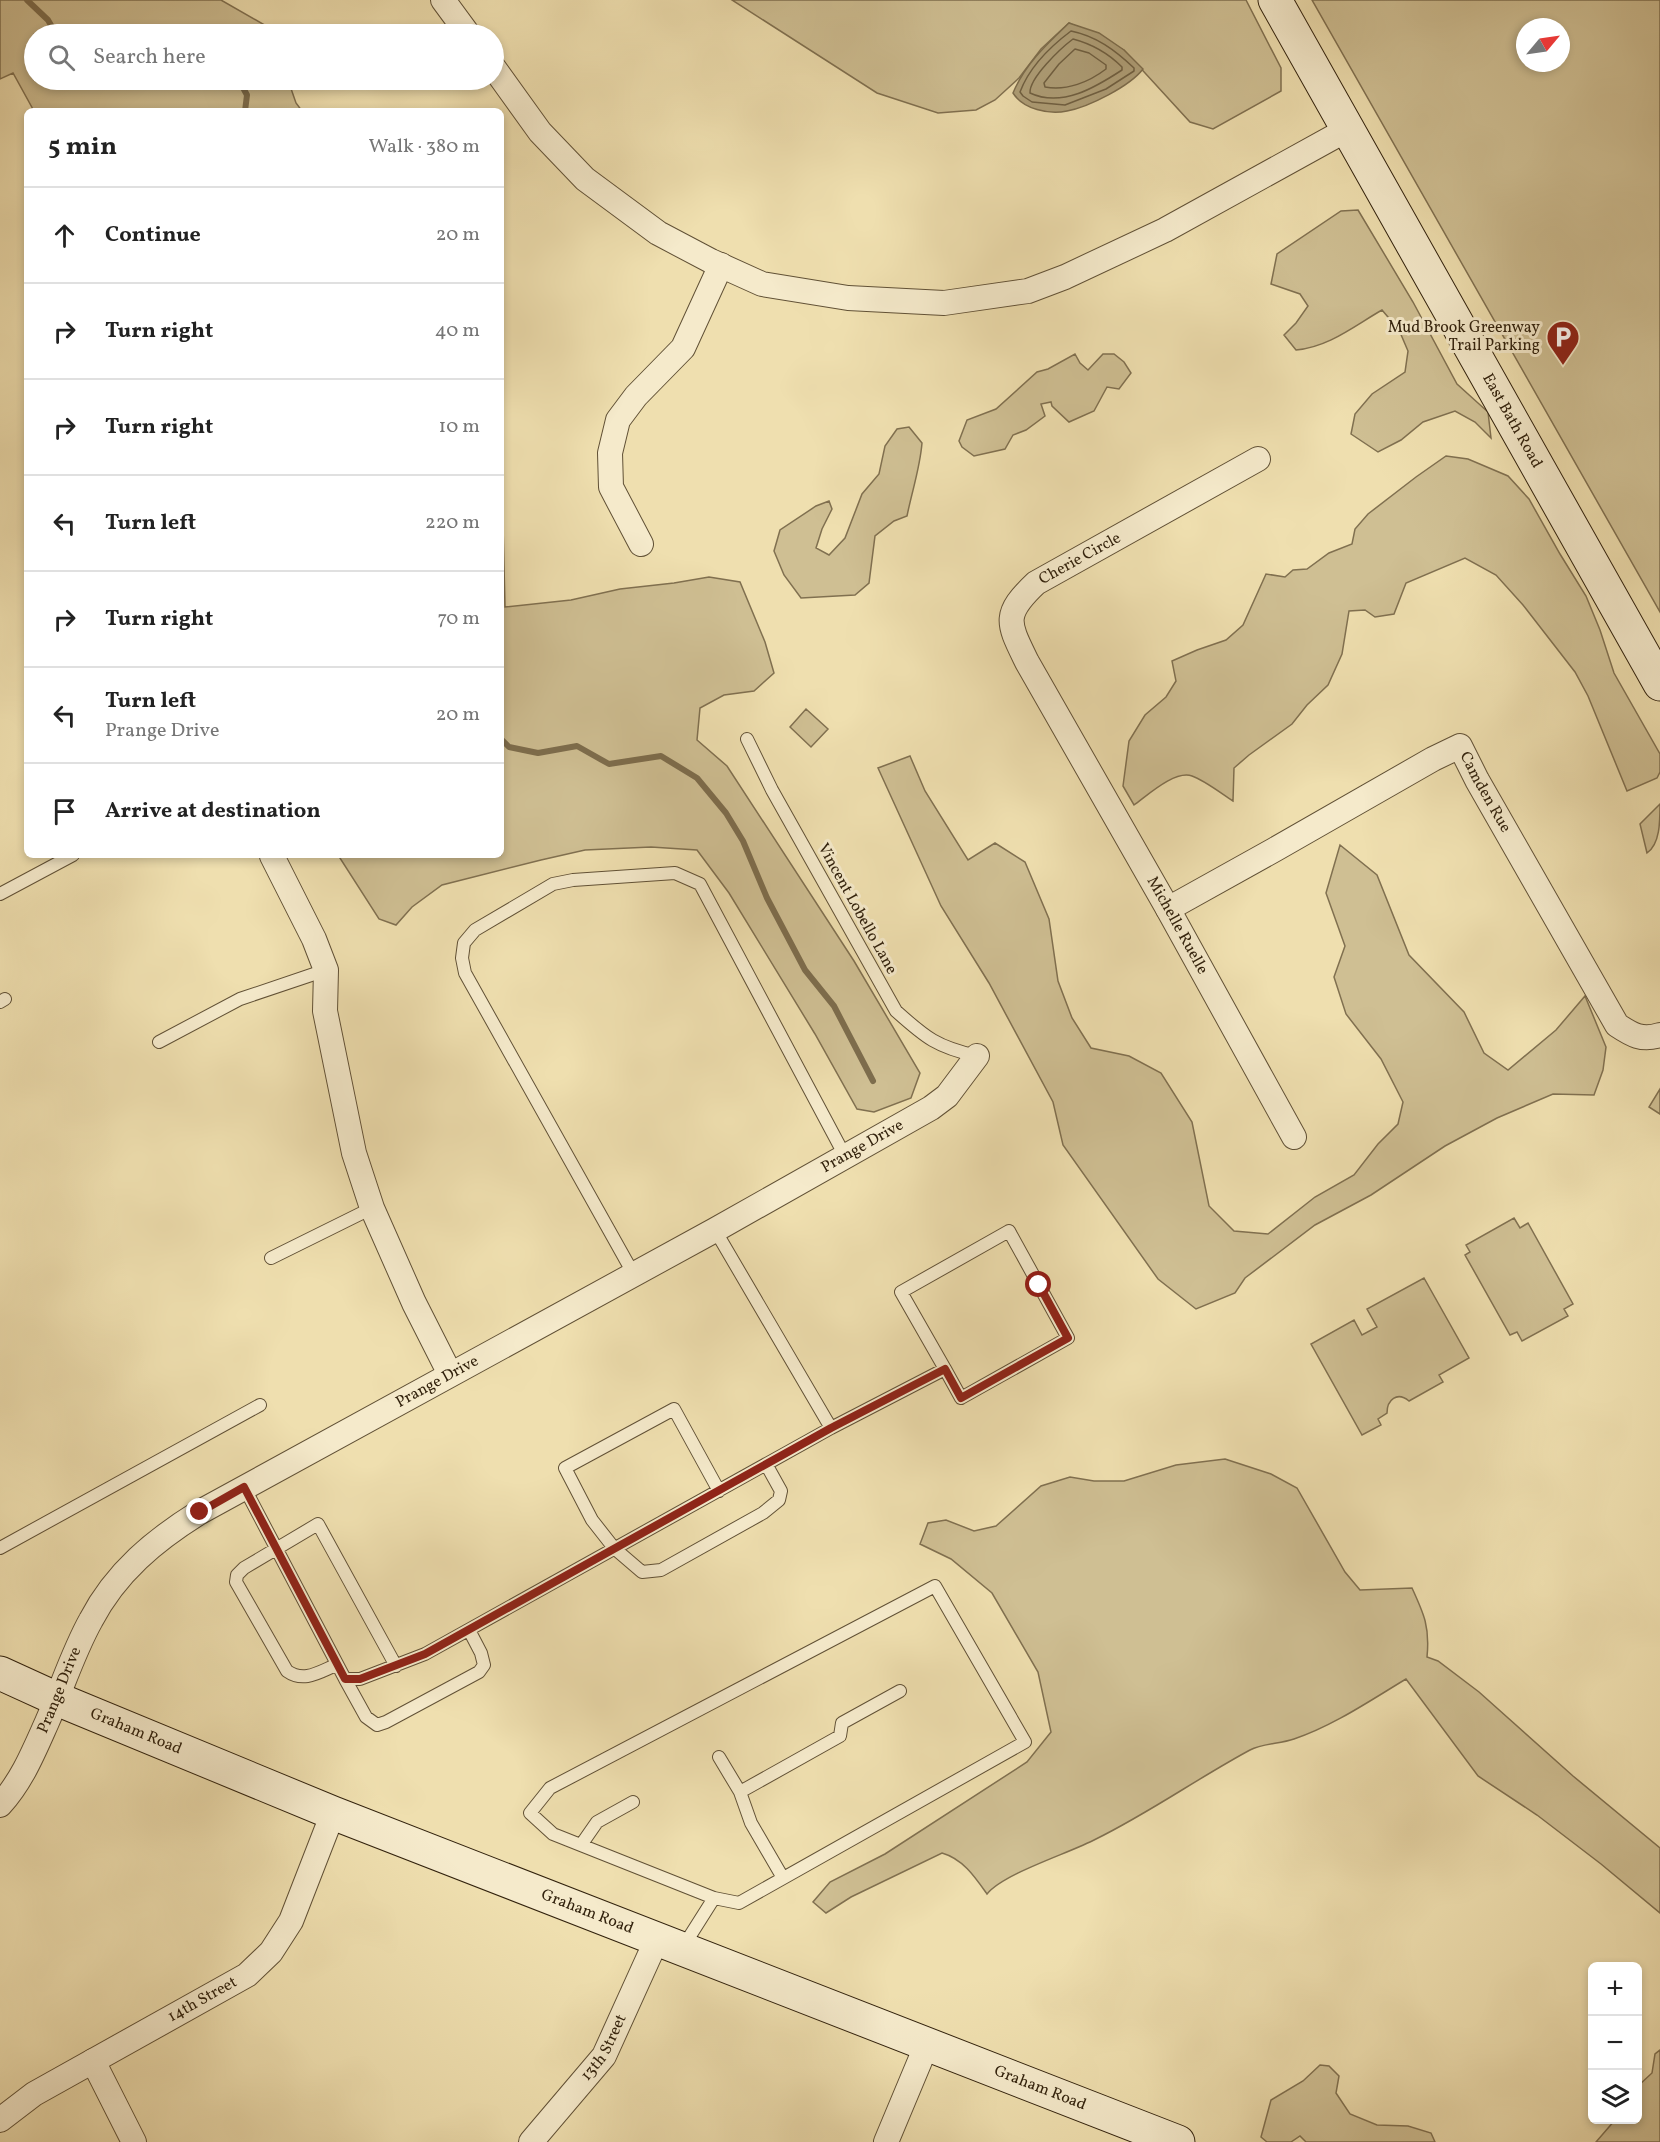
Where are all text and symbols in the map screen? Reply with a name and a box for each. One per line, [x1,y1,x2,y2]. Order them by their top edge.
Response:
north arrow [1516,18,1570,72]
search box [24,24,504,90]
icon: search [45,41,78,74]
text: Search here [93,42,206,73]
text: 5 min [48,129,117,165]
text: Walk · 380 m [368,133,480,161]
icon: ahead [48,219,81,252]
text: Continue [105,220,201,251]
text: 20 m [436,221,480,249]
icon: right [48,315,81,348]
text: Turn right [105,316,213,347]
text: 40 m [435,317,480,345]
place label: Mud Brook Greenway Trail Parking [1388,317,1540,357]
parking icon: Mud Brook Greenway Trail Parking [1545,319,1581,366]
street label: East Bath Road [1476,370,1547,472]
icon: right [48,411,81,444]
text: Turn right [105,412,213,443]
text: 10 m [439,413,480,441]
icon: left [48,507,81,540]
text: Turn left [105,508,196,539]
text: 220 m [425,509,480,537]
street label: Cherie Circle [1035,527,1125,591]
icon: right [48,603,81,636]
text: Turn right [105,604,213,635]
text: 70 m [437,605,480,633]
text: Turn left [105,686,196,717]
icon: left [48,699,81,732]
text: 20 m [436,701,480,729]
text: Prange Drive [105,717,219,745]
street label: Camden Rue [1454,748,1516,837]
icon: arrive [48,795,81,828]
text: Arrive at destination [105,796,321,827]
street label: Vincent Lobello Lane [812,840,902,978]
street label: Michelle Ruelle [1141,873,1213,978]
street label: Prange Drive [817,1115,908,1179]
route start [1025,1271,1051,1297]
street label: Prange Drive [392,1350,483,1414]
route end [186,1498,212,1524]
street label: Prange Drive [32,1644,87,1737]
street label: Graham Road [87,1703,185,1760]
street label: Graham Road [538,1884,637,1940]
map controls [1588,1962,1642,2124]
button: + [1588,1962,1642,2016]
street label: 14th Street [164,1971,242,2028]
street label: 13th Street [576,2010,633,2086]
button: − [1588,2016,1642,2070]
street label: Graham Road [991,2060,1089,2116]
button: layers [1588,2070,1642,2124]

